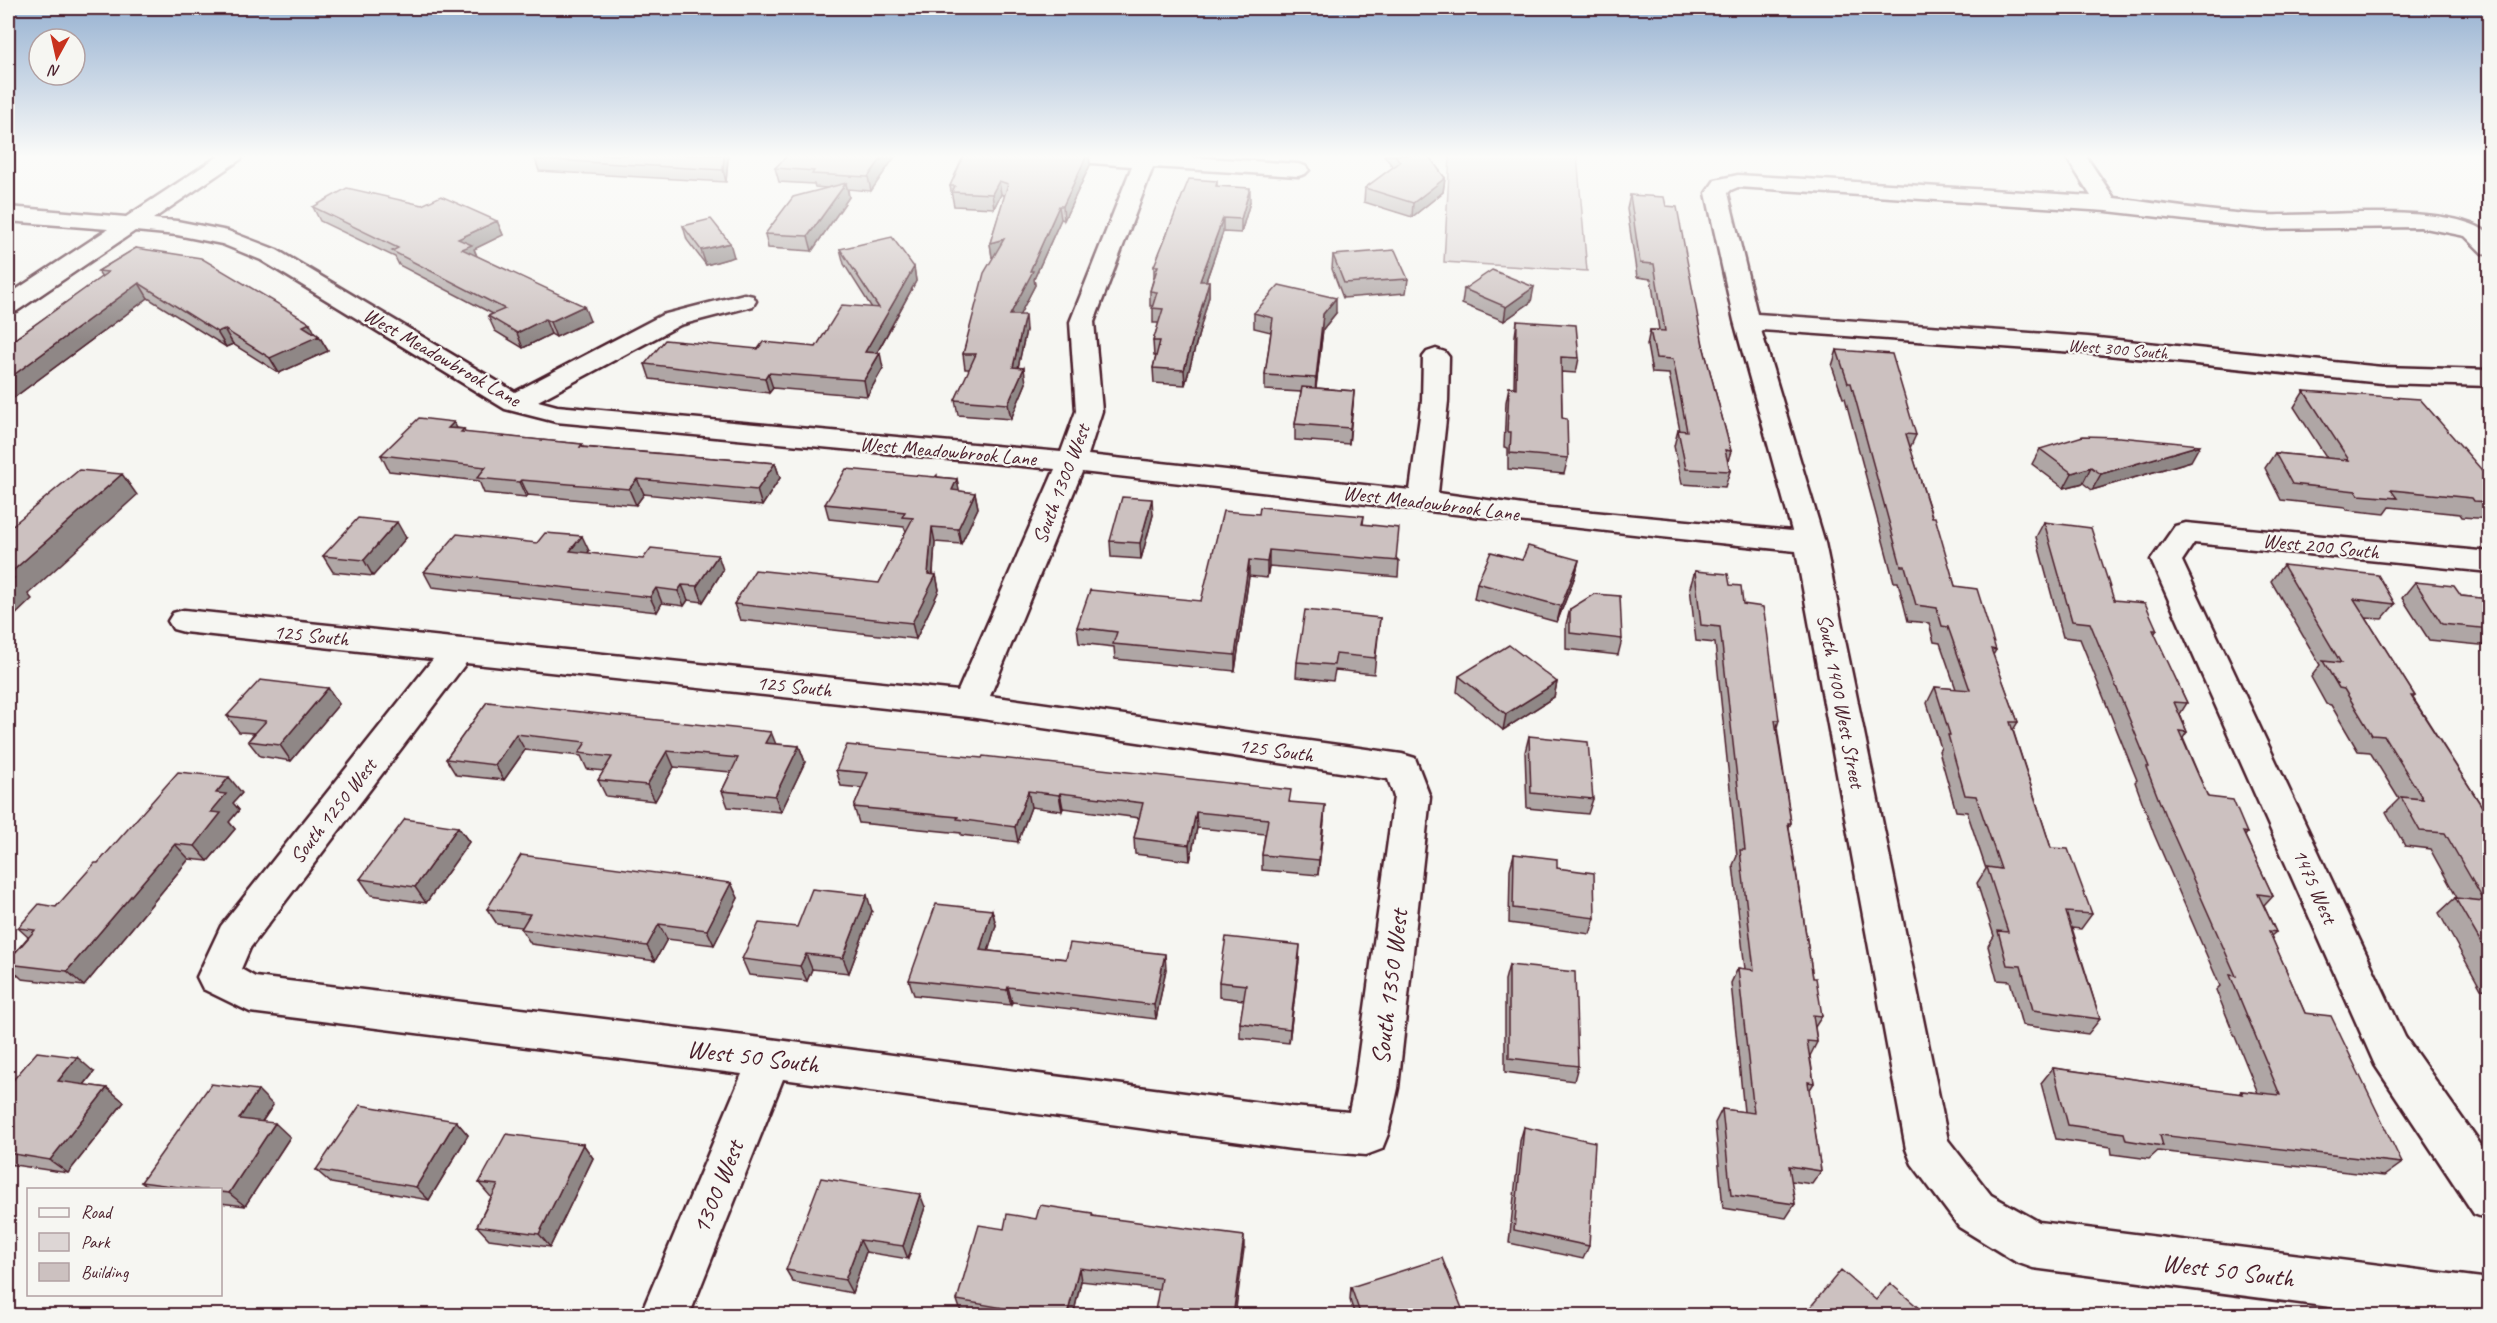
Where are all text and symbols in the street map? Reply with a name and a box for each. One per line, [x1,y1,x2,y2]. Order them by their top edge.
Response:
north arrow [27,27,87,87]
text: N [46,60,61,81]
street label: West Meadowbrook Lane [359,302,526,413]
street label: West 300 South [2067,334,2169,364]
street label: South 1300 West [1026,419,1096,547]
street label: West Meadowbrook Lane [859,430,1038,472]
street label: West Meadowbrook Lane [1342,479,1522,527]
street label: West 200 South [2262,527,2382,565]
street label: South 1400 West Street [1811,612,1871,792]
street label: 125 South [272,618,351,652]
street label: 125 South [755,669,834,703]
street label: 125 South [1237,732,1316,768]
street label: South 1250 West [284,752,383,869]
street label: 1475 West [2287,845,2344,929]
street label: South 1350 West [1364,905,1416,1066]
street label: West 50 South [685,1032,822,1081]
street label: 1300 West [684,1133,752,1239]
legend [27,1188,222,1296]
text: Road [81,1201,114,1223]
text: Park [81,1231,111,1253]
street label: West 50 South [2160,1246,2297,1295]
text: Building [81,1261,130,1283]

